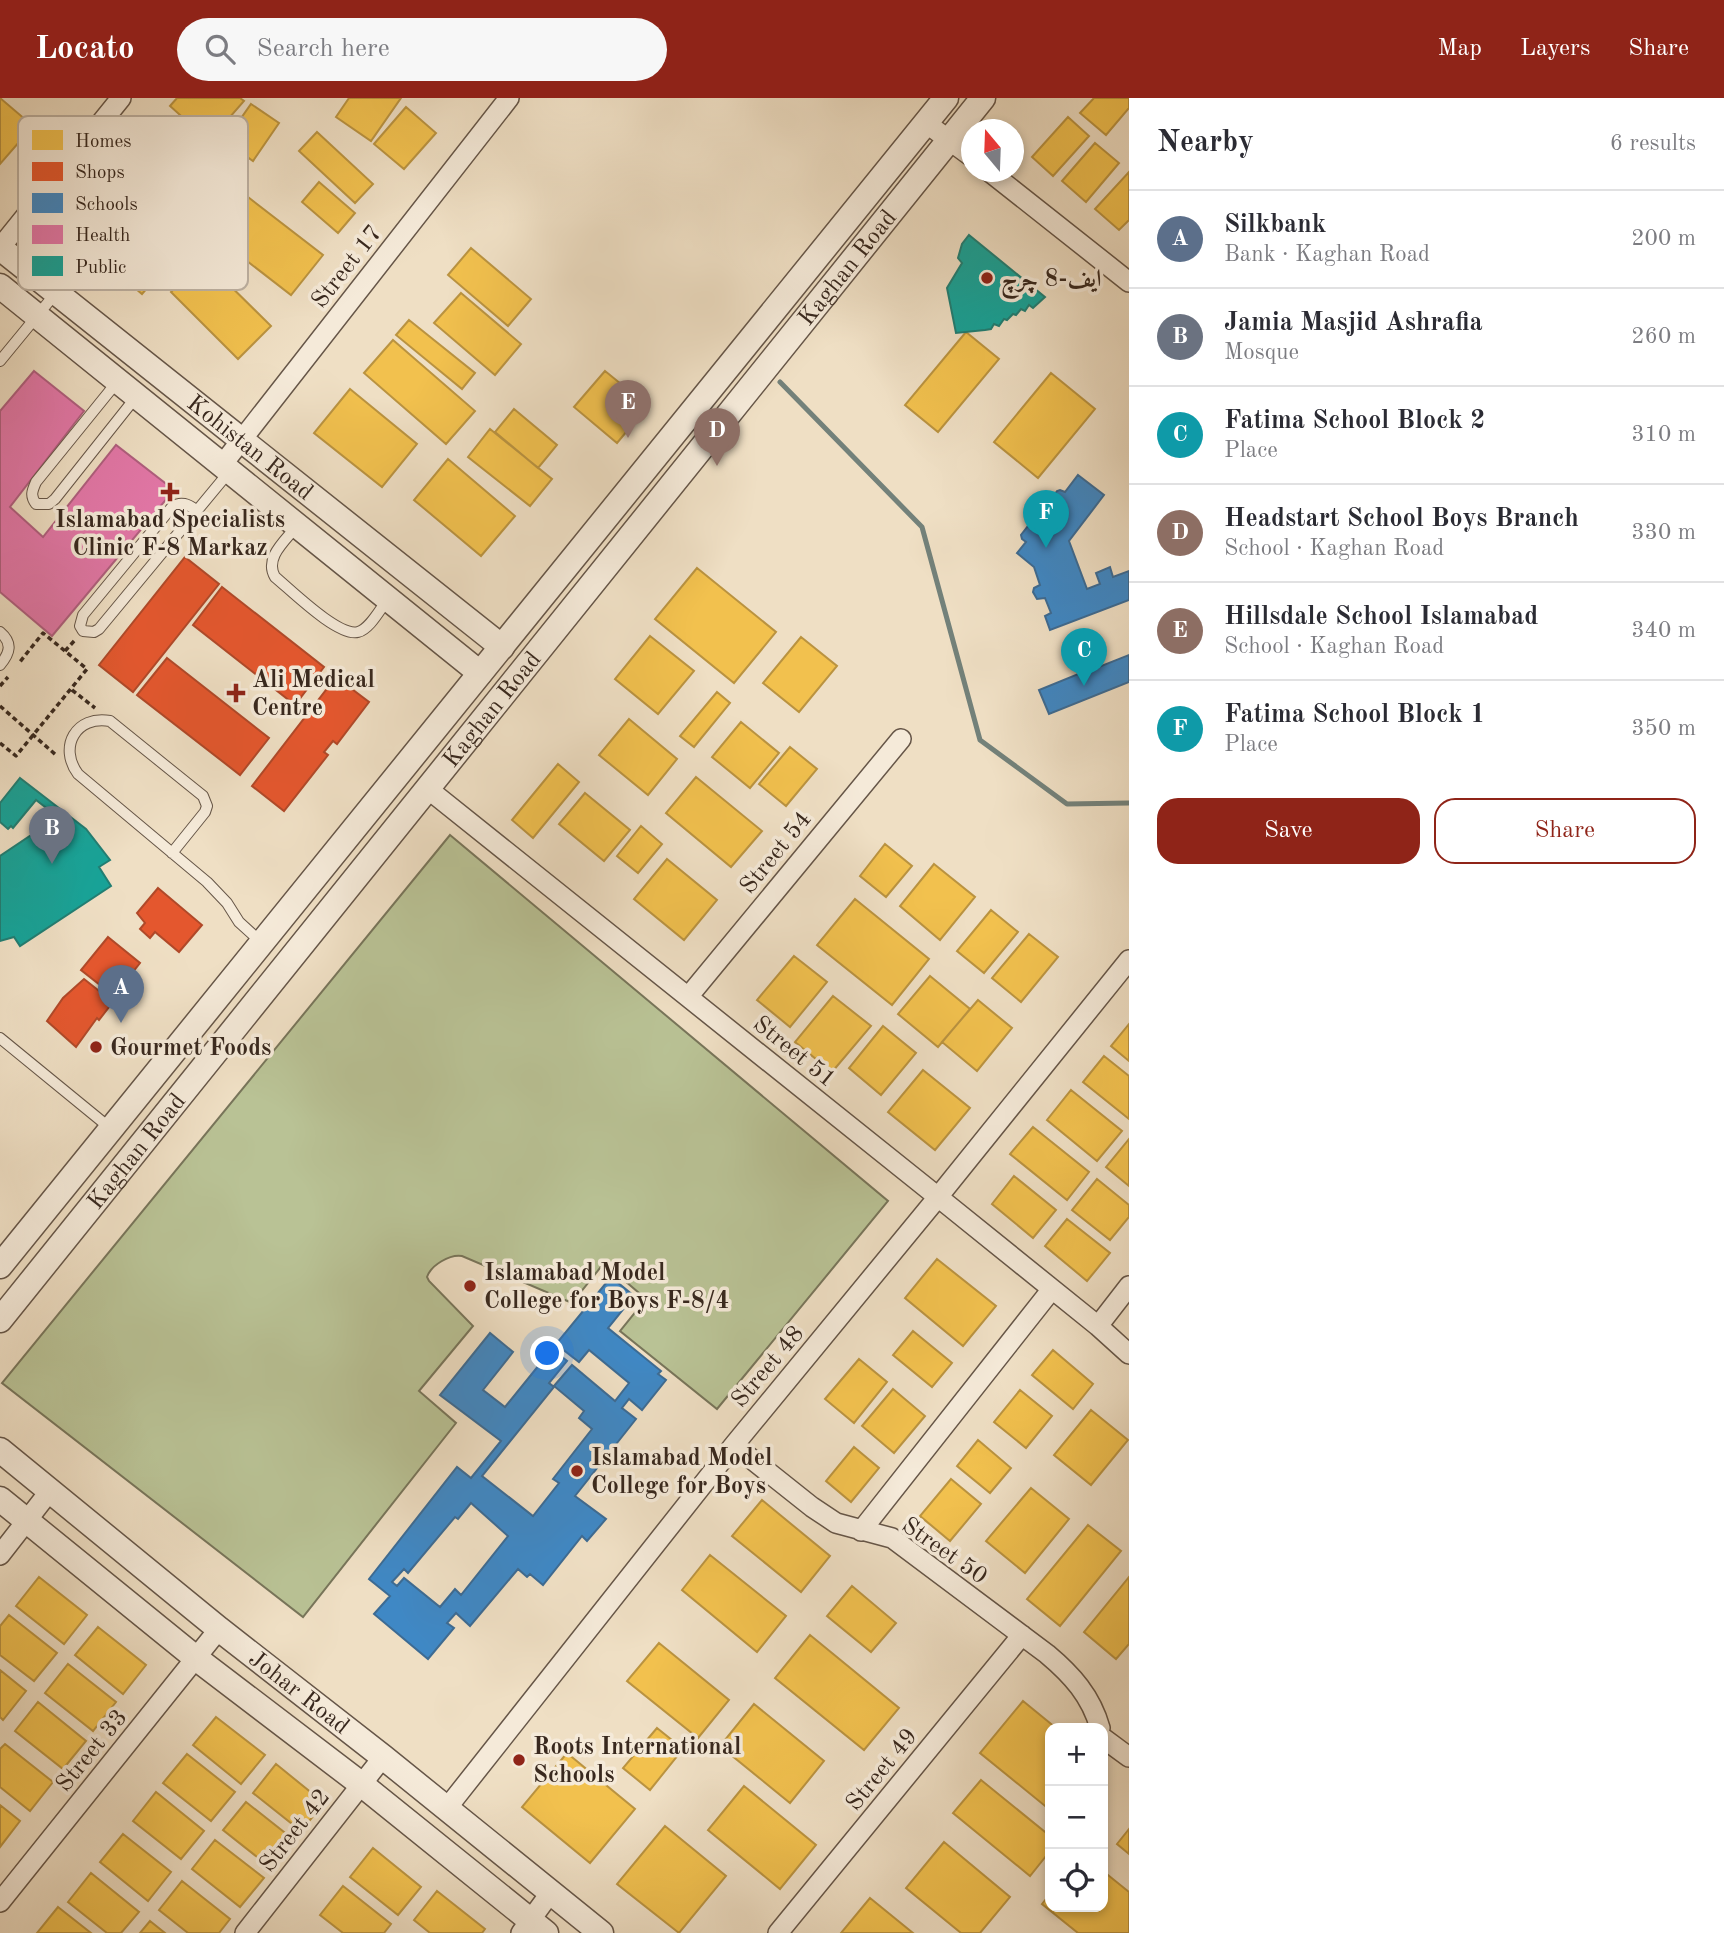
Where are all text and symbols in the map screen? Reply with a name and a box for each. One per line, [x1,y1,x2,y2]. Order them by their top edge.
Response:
search box [177,18,667,81]
icon: search [201,30,239,68]
text: Locato [35,33,135,66]
text: Search here [257,36,390,62]
text: Map [1438,37,1482,61]
text: Layers [1520,37,1590,61]
text: Share [1628,37,1689,61]
legend [18,116,248,290]
north arrow [961,119,1024,182]
text: Nearby [1157,128,1254,158]
text: 6 results [1610,132,1696,155]
text: Homes [75,133,131,152]
text: Shops [75,164,125,183]
text: Schools [75,196,138,215]
street label: Kaghan Road [795,206,902,331]
text: Silkbank [1224,212,1326,238]
street label: Street 17 [308,221,387,313]
text: Health [75,227,130,246]
text: A [1171,227,1189,250]
text: 200 m [1631,227,1696,250]
text: Bank · Kaghan Road [1224,243,1430,266]
text: Public [75,259,126,278]
place label: ایف-8 چرچ [1001,268,1101,300]
marker: ایف-8 چرچ [979,270,995,286]
text: Jamia Masjid Ashrafia [1224,310,1483,336]
text: B [1172,325,1188,348]
text: 260 m [1631,325,1696,348]
text: Mosque [1224,341,1299,364]
pin: E [605,380,651,438]
street label: Kohistan Road [182,392,317,506]
pin: D [694,408,740,466]
text: Fatima School Block 2 [1224,408,1485,434]
text: C [1172,423,1188,446]
text: 310 m [1631,423,1696,446]
text: Place [1224,439,1278,462]
marker: Islamabad Specialists Clinic F-8 Markaz [160,482,180,502]
pin: F [1023,490,1069,548]
text: Headstart School Boys Branch [1224,506,1579,532]
place label: Islamabad Specialists Clinic F-8 Markaz [55,509,285,561]
text: D [1171,521,1189,544]
text: 330 m [1631,521,1696,544]
text: School · Kaghan Road [1224,537,1444,560]
text: Hillsdale School Islamabad [1224,604,1538,630]
text: E [1172,619,1188,642]
text: 340 m [1631,619,1696,642]
pin: C [1061,628,1107,686]
text: School · Kaghan Road [1224,635,1444,658]
street label: Kaghan Road [439,648,547,773]
place label: Ali Medical Centre [252,669,375,721]
marker: Ali Medical Centre [226,683,246,703]
text: Fatima School Block 1 [1224,702,1485,728]
text: F [1172,717,1188,740]
text: 350 m [1631,717,1696,740]
text: Place [1224,733,1278,756]
button: Save [1157,798,1420,864]
button: Share [1434,798,1696,864]
pin: B [29,806,75,864]
street label: Street 54 [736,808,817,899]
pin: A [98,965,144,1023]
street label: Street 51 [748,1012,839,1093]
place label: Gourmet Foods [110,1037,271,1061]
marker: Gourmet Foods [88,1039,104,1055]
street label: Kaghan Road [84,1090,191,1215]
place label: Islamabad Model College for Boys F-8/4 [484,1262,729,1314]
marker: Islamabad Model College for Boys F-8/4 [462,1278,478,1294]
street label: Street 48 [728,1322,809,1413]
your location [530,1336,564,1370]
place label: Islamabad Model College for Boys [591,1447,772,1499]
marker: Islamabad Model College for Boys [569,1463,585,1479]
street label: Street 50 [897,1514,991,1590]
street label: Johar Road [244,1647,353,1740]
street label: Street 33 [52,1706,133,1797]
map controls [1045,1723,1108,1912]
button: + [1045,1723,1108,1786]
street label: Street 49 [842,1725,923,1816]
place label: Roots International Schools [533,1736,741,1788]
marker: Roots International Schools [511,1752,527,1768]
street label: Street 42 [256,1785,335,1877]
button: − [1045,1786,1108,1849]
button: locate [1045,1849,1108,1912]

